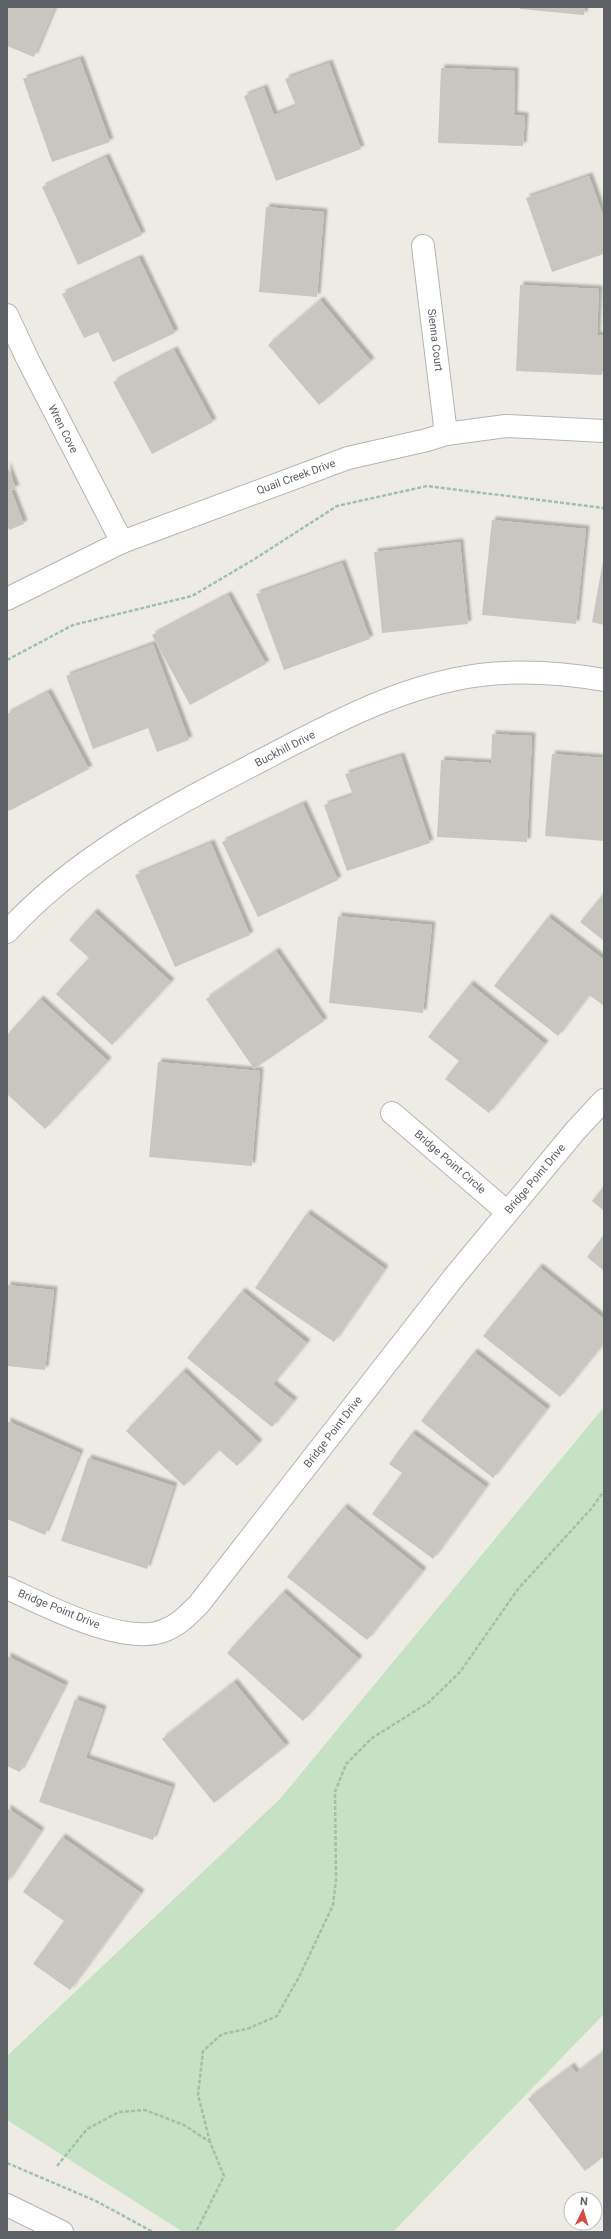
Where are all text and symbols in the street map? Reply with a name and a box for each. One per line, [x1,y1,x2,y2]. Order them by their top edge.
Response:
street label: Sienna Court [425,308,445,372]
street label: Wren Cove [45,403,81,455]
street label: Quail Creek Drive [255,457,337,497]
street label: Buckhill Drive [253,728,317,770]
street label: Bridge Point Circle [412,1128,488,1197]
street label: Bridge Point Drive [502,1141,568,1217]
street label: Bridge Point Drive [301,1394,365,1470]
street label: Bridge Point Drive [16,1587,102,1631]
north arrow [563,2191,603,2231]
text: N [579,2195,588,2208]

